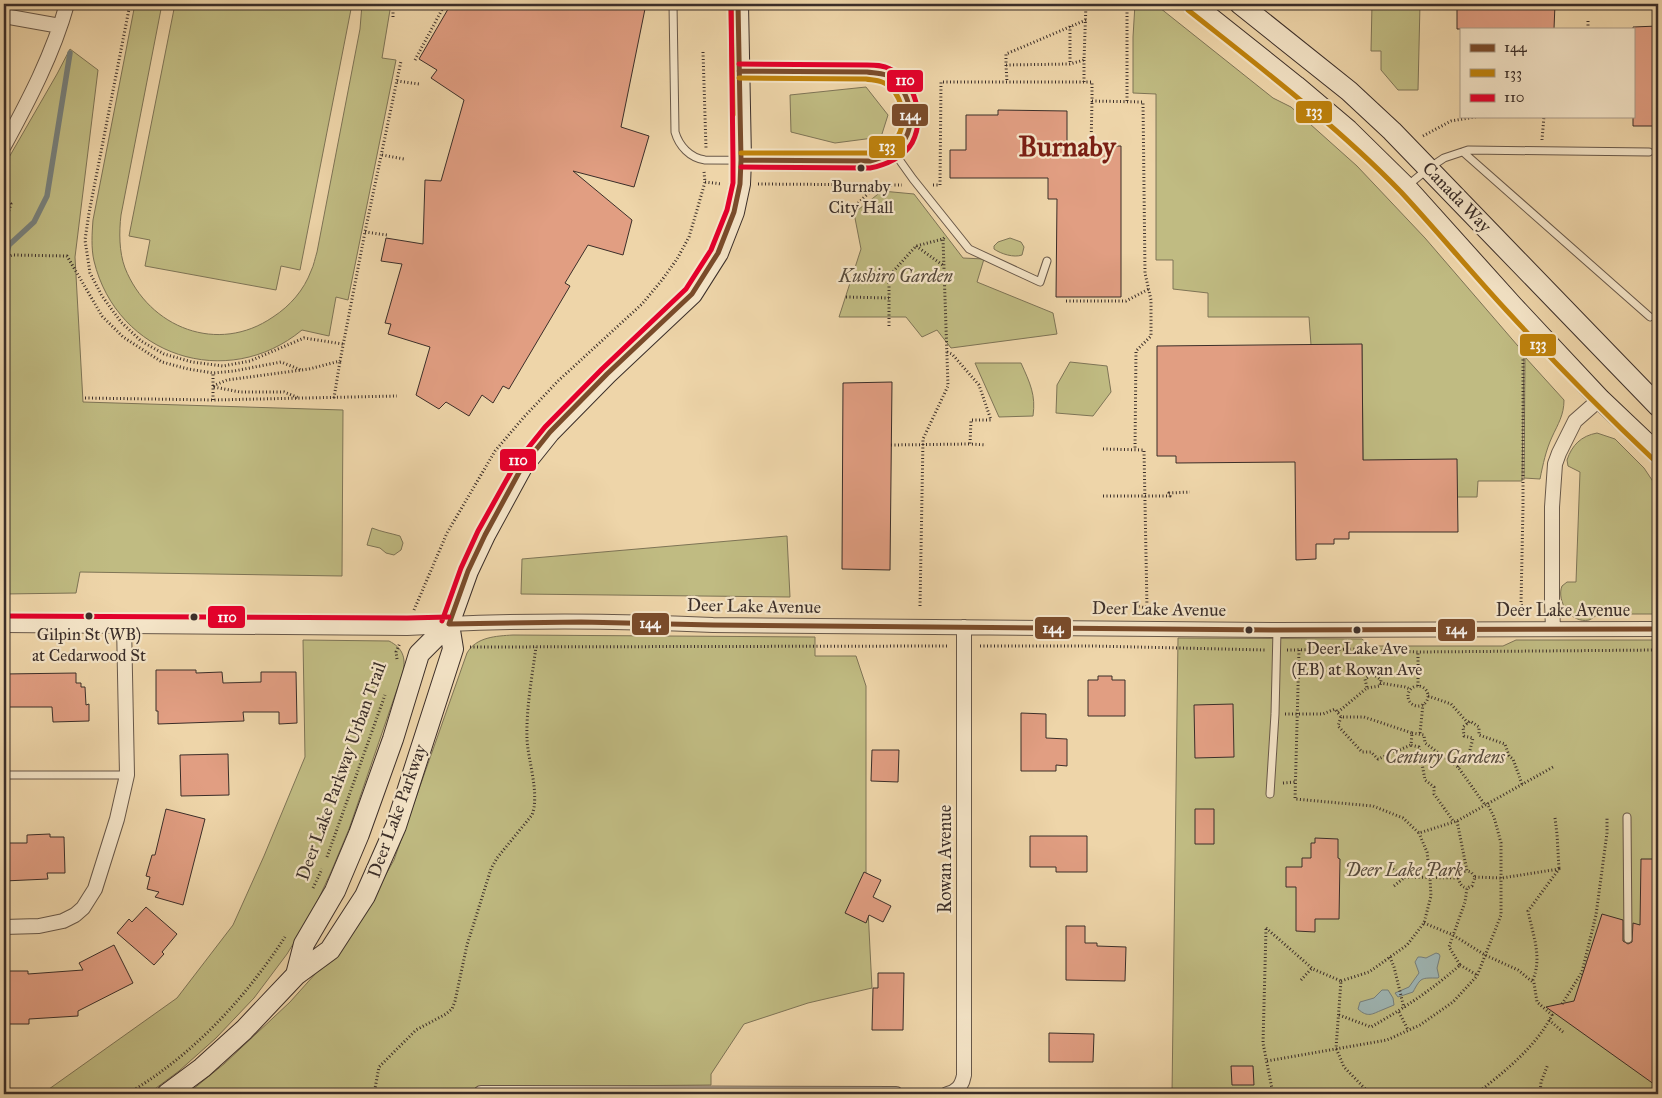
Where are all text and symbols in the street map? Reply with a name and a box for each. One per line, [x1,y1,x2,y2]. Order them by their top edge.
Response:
legend [1460,28,1634,118]
text: 144 [1504,38,1527,56]
text: 133 [1504,64,1522,82]
line badge: 110 [886,69,924,93]
text: 110 [895,72,915,89]
text: 110 [1504,88,1525,106]
line badge: 133 [1295,100,1333,124]
line badge: 144 [891,103,929,127]
text: 133 [1306,103,1323,121]
text: 144 [899,107,922,125]
district label: Burnaby [1018,129,1116,164]
line badge: 133 [868,135,906,159]
text: 133 [879,138,896,156]
street label: Canada Way [1418,157,1496,237]
marker: Burnaby City Hall [856,163,866,173]
place label: Burnaby City Hall [829,176,894,218]
park label: Kushiro Garden [838,265,953,287]
line badge: 133 [1519,333,1557,357]
text: 133 [1530,336,1547,354]
line badge: 110 [499,448,537,472]
text: 110 [508,452,528,469]
street label: Deer Lake Avenue [687,594,821,618]
street label: Deer Lake Avenue [1092,597,1226,621]
street label: Deer Lake Avenue [1496,599,1630,621]
line badge: 110 [207,605,246,629]
text: 110 [217,609,237,626]
marker: Gilpin St (WB) at Cedarwood St [84,611,94,621]
unlabelled marker [189,612,199,622]
line badge: 144 [631,612,670,636]
text: 144 [639,615,662,633]
line badge: 144 [1034,616,1072,640]
line badge: 144 [1437,618,1476,642]
text: 144 [1042,620,1065,638]
text: 144 [1445,621,1468,639]
place label: Gilpin St (WB) at Cedarwood St [32,624,146,666]
unlabelled marker [1244,625,1254,635]
marker: Deer Lake Ave (EB) at Rowan Ave [1352,625,1362,635]
place label: Deer Lake Ave (EB) at Rowan Ave [1292,638,1422,680]
street label: Deer Lake Parkway Urban Trail [291,659,391,883]
street label: Deer Lake Parkway [363,741,432,881]
park label: Century Gardens [1385,746,1506,768]
street label: Rowan Avenue [934,805,956,913]
park label: Deer Lake Park [1345,859,1463,881]

